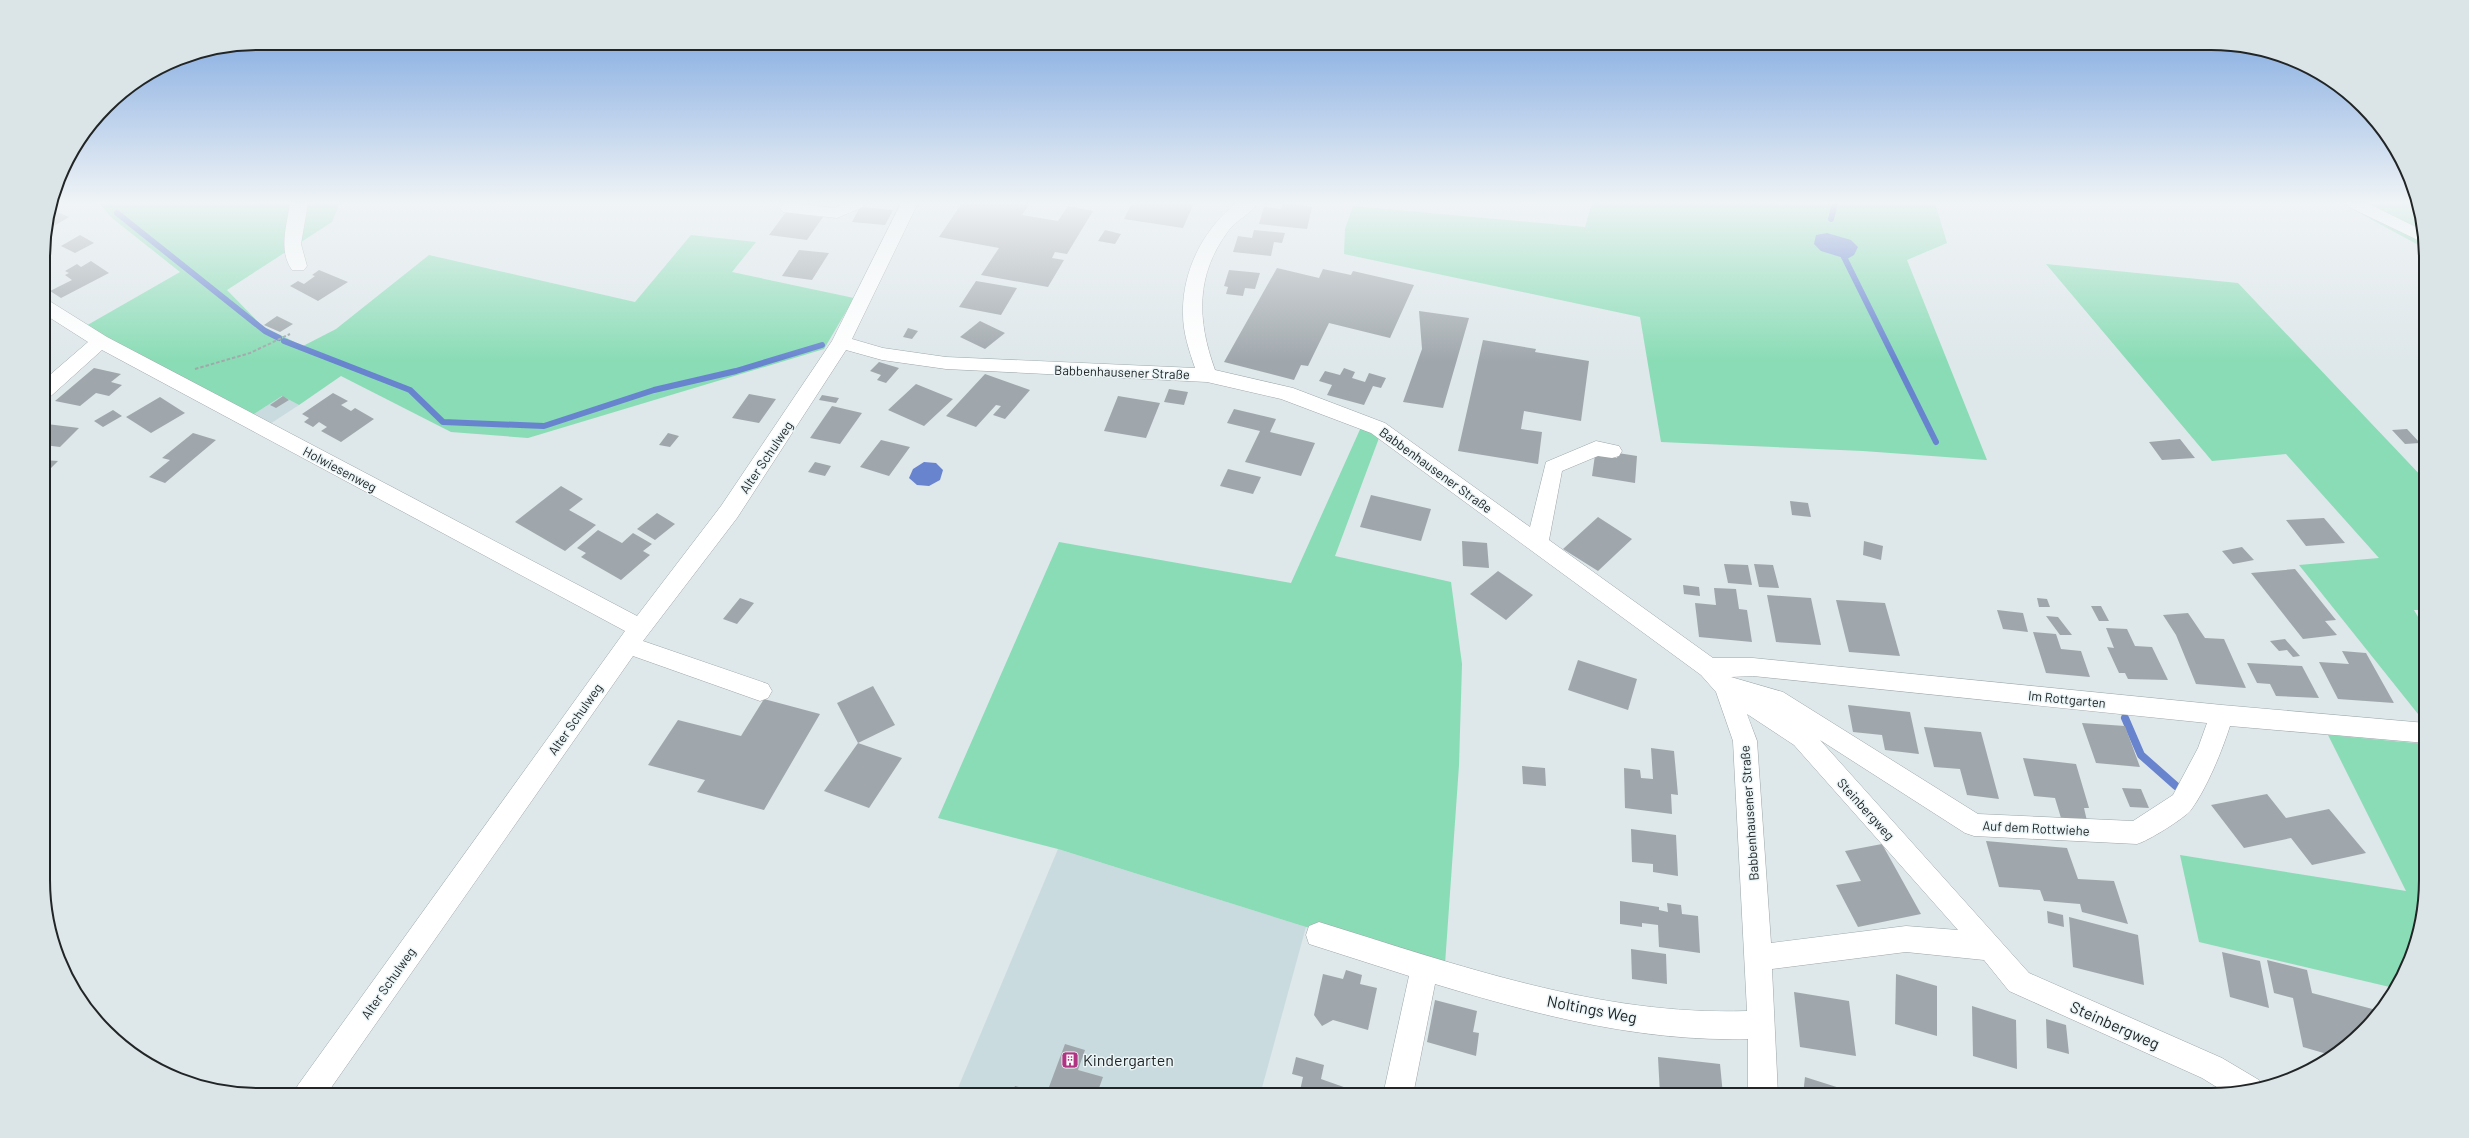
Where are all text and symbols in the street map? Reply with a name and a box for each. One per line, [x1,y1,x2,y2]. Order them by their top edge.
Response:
street label: Babbenhausener Straße [1054,362,1190,382]
street label: Alter Schulweg [736,418,796,496]
street label: Babbenhausener Straße [1376,424,1496,516]
street label: Holwiesenweg [300,443,380,495]
street label: Alter Schulweg [544,680,606,758]
street label: Im Rottgarten [2027,687,2107,711]
street label: Babbenhausener Straße [1736,745,1762,881]
street label: Steinbergweg [1834,775,1898,843]
street label: Auf dem Rottwiehe [1982,817,2090,839]
street label: Alter Schulweg [357,944,419,1022]
street label: Noltings Weg [1545,990,1639,1027]
street label: Steinbergweg [2068,996,2163,1053]
building icon: Kindergarten [1060,1050,1080,1070]
place label: Kindergarten [1083,1050,1174,1069]

